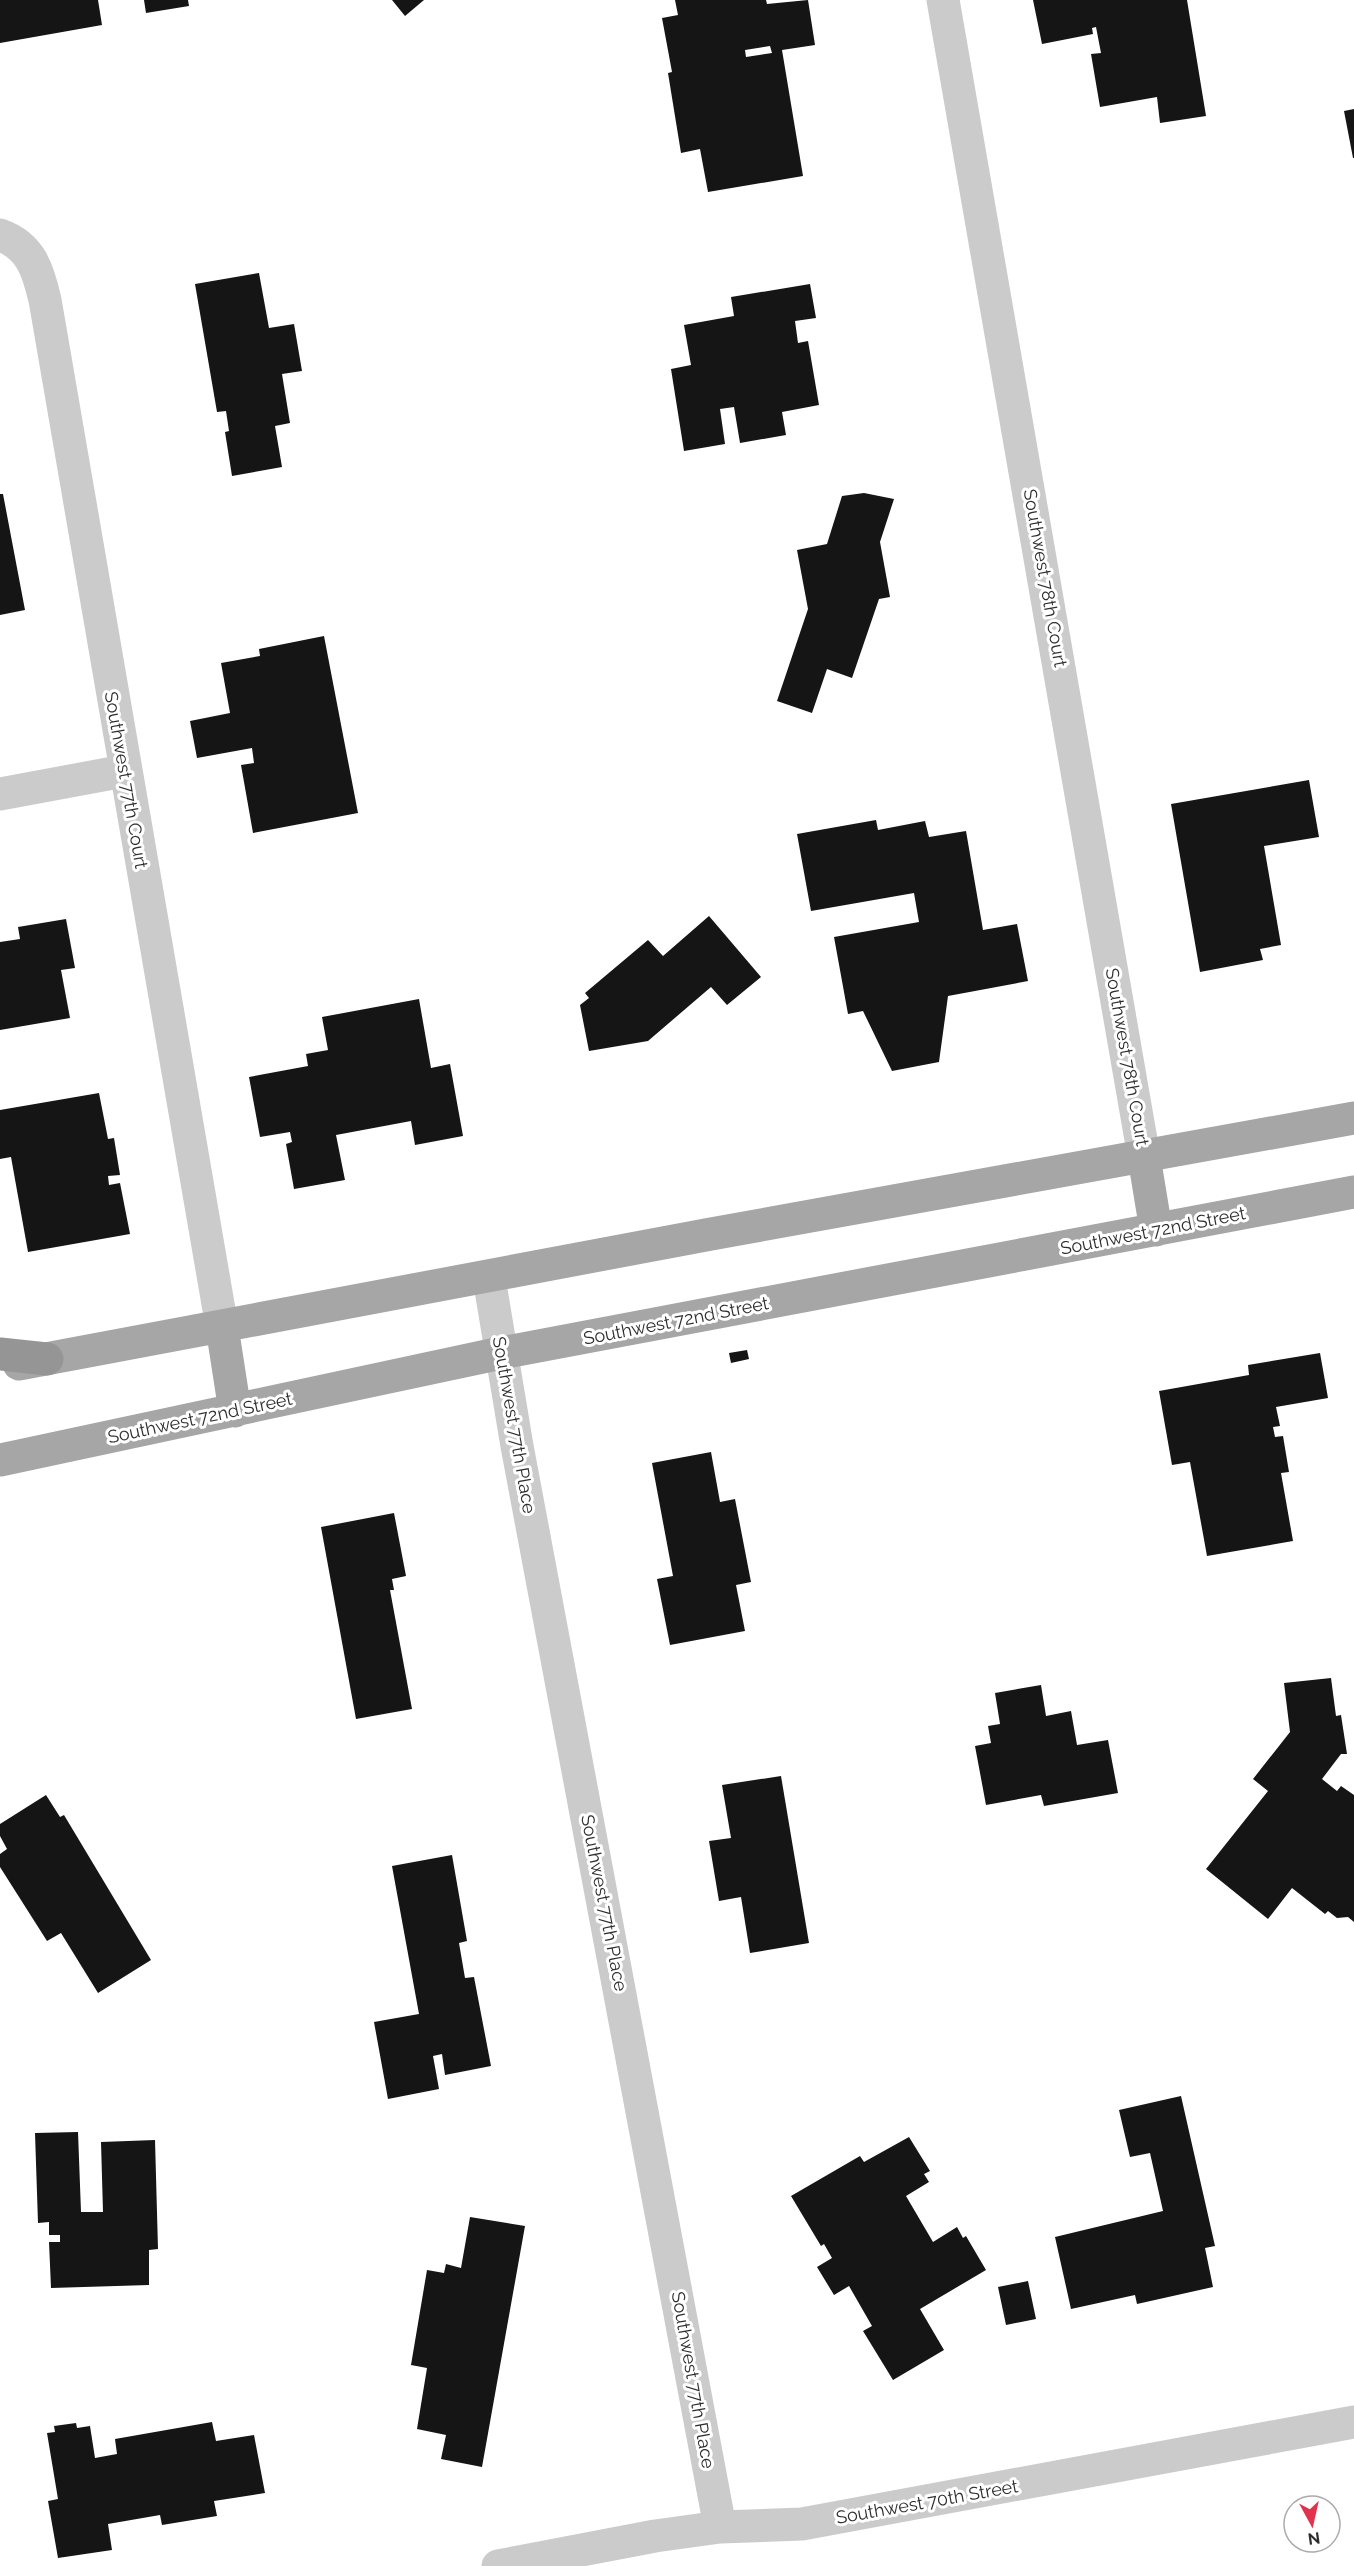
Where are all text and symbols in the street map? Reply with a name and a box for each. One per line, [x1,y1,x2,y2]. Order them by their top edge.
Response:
street label: Southwest 78th Court [1019,487,1071,669]
street label: Southwest 77th Court [101,690,152,870]
street label: Southwest 78th Court [1101,966,1153,1148]
street label: Southwest 72nd Street [1059,1202,1247,1259]
street label: Southwest 72nd Street [582,1292,770,1349]
street label: Southwest 77th Place [489,1335,540,1516]
street label: Southwest 72nd Street [106,1388,294,1447]
street label: Southwest 77th Place [577,1813,632,1993]
street label: Southwest 77th Place [668,2290,719,2471]
street label: Southwest 70th Street [834,2475,1020,2528]
north arrow [1282,2494,1342,2554]
text: N [1307,2528,1321,2549]

